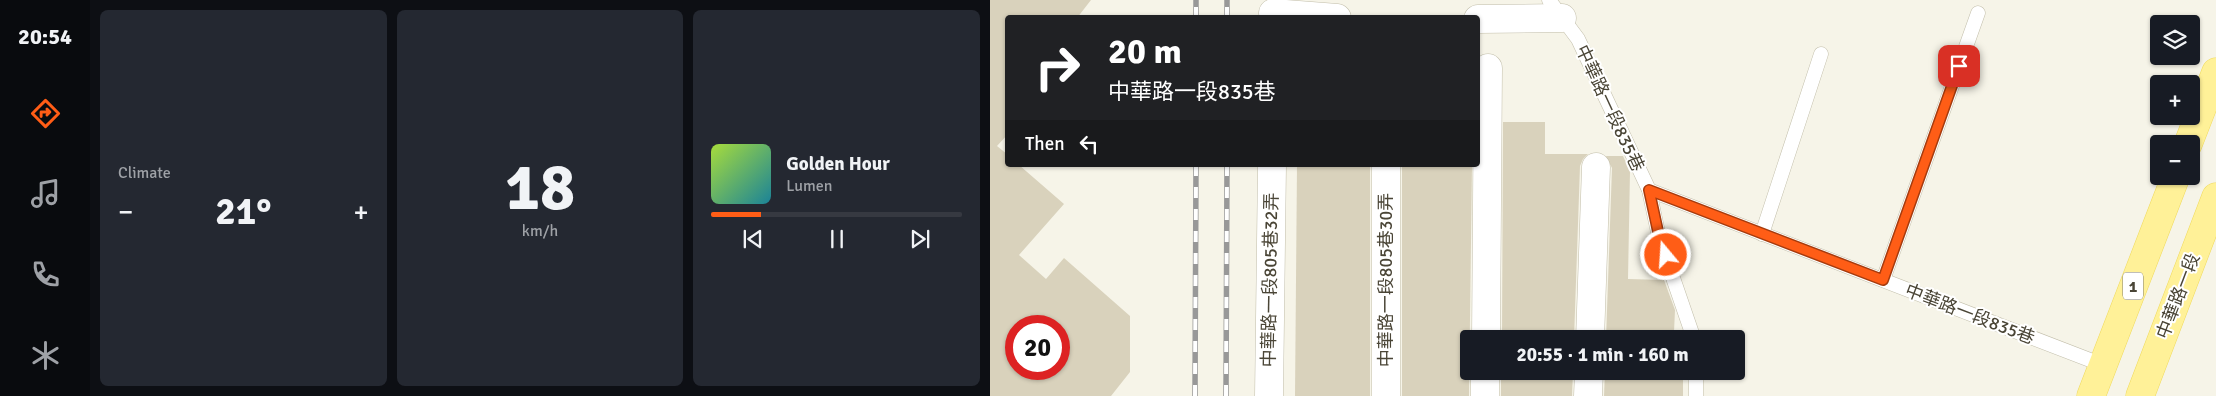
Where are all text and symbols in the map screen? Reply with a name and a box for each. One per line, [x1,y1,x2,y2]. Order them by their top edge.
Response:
map controls [2150,15,2200,185]
button: layers [2150,15,2200,65]
text: 20:54 [18,23,72,50]
text: 20 m [1108,30,1182,73]
icon: right [1025,35,1090,100]
street label: 中華路一段835巷 [1571,41,1649,175]
pin [1938,45,1980,87]
icon: arrive [1945,52,1973,80]
button: + [2150,75,2200,125]
text: 中華路一段835巷 [1108,78,1276,105]
icon: directions [28,96,63,131]
icon: left [1075,130,1103,158]
text: Then [1025,132,1065,156]
button: − [2150,135,2200,185]
text: 18 [505,148,575,228]
text: Golden Hour [786,152,890,176]
text: Climate [118,163,171,183]
icon: music [28,176,63,211]
text: Lumen [786,176,833,196]
text: 21° [215,188,271,235]
street label: 中華路一段805巷32弄 [1257,193,1283,367]
street label: 中華路一段805巷30弄 [1375,193,1397,367]
text: − [118,195,133,229]
text: + [354,195,369,229]
text: km/h [522,221,558,241]
icon: previous [739,225,767,253]
icon: pause [823,225,851,253]
icon: next [906,225,934,253]
position arrow [1639,228,1691,280]
street label: 中華路一段 [2152,250,2204,342]
icon: phone [28,257,63,292]
road number: 1 [2123,272,2143,300]
street label: 中華路一段835巷 [1902,279,2038,349]
speed limit sign: 20 [1005,315,1070,380]
icon: climate [28,338,63,373]
text: 20:55 · 1 min · 160 m [1516,343,1689,367]

